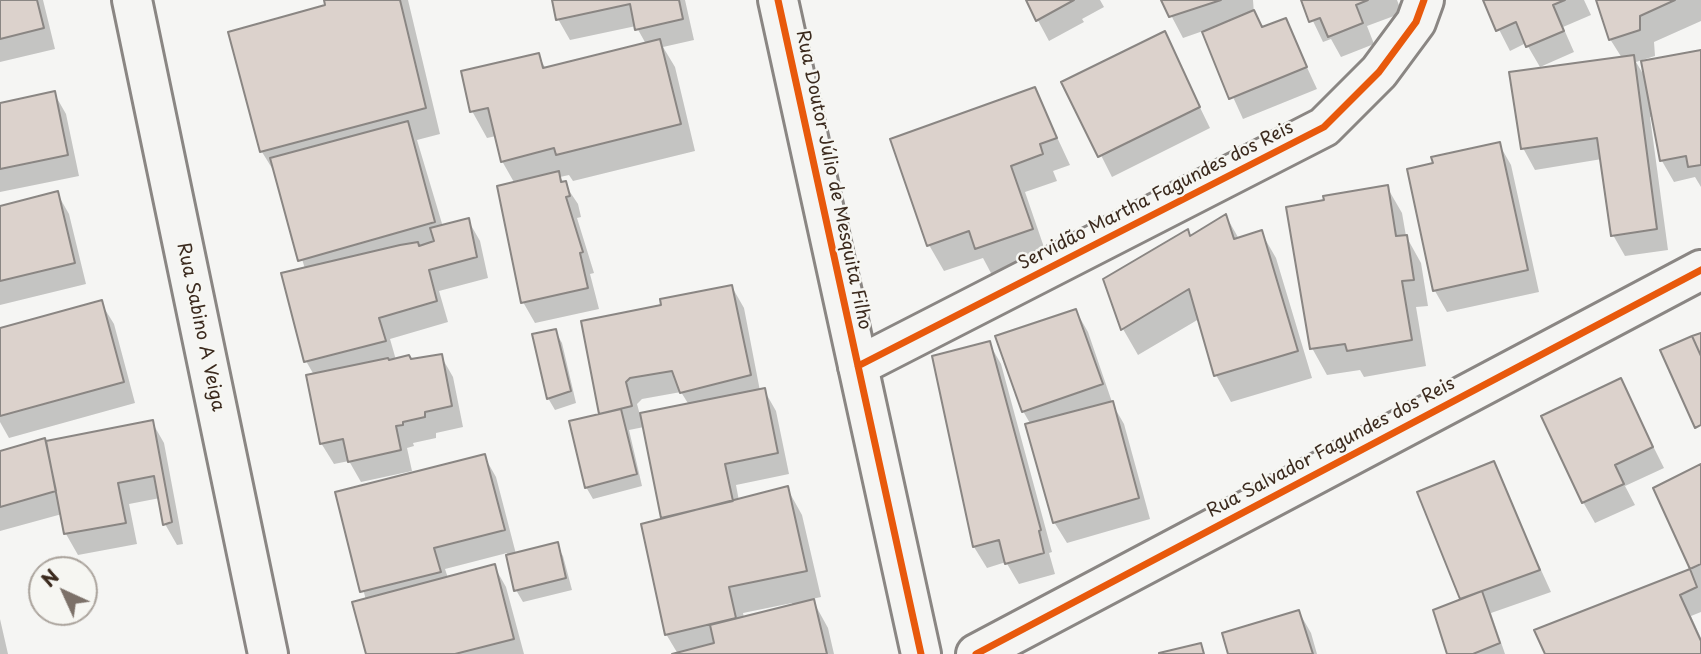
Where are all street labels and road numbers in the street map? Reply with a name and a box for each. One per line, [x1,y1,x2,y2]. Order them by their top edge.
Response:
street label: Rua Doutor Júlio de Mesquita Filho [791,28,875,332]
street label: Servidão Martha Fagundes dos Reis [1015,117,1297,275]
street label: Rua Sabino A Veiga [172,241,228,413]
street label: Rua Salvador Fagundes dos Reis [1203,373,1459,523]

